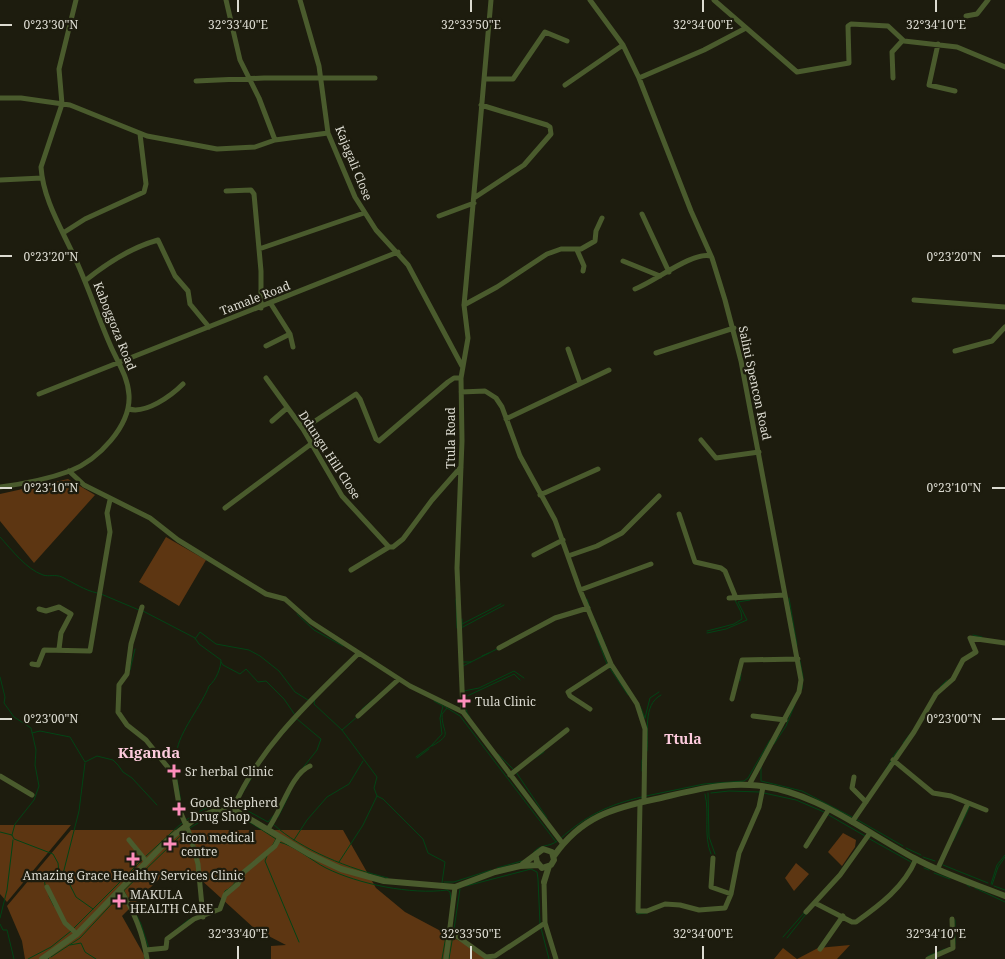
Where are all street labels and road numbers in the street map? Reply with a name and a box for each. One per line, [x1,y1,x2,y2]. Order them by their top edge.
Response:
street label: Kajagali Close [331,123,377,203]
street label: Tamale Road [217,277,293,319]
street label: Kaboggoza Road [89,279,141,373]
street label: Salini Spencon Road [735,324,776,442]
street label: Ddungu Hill Close [295,407,365,503]
street label: Ttula Road [442,407,459,469]

